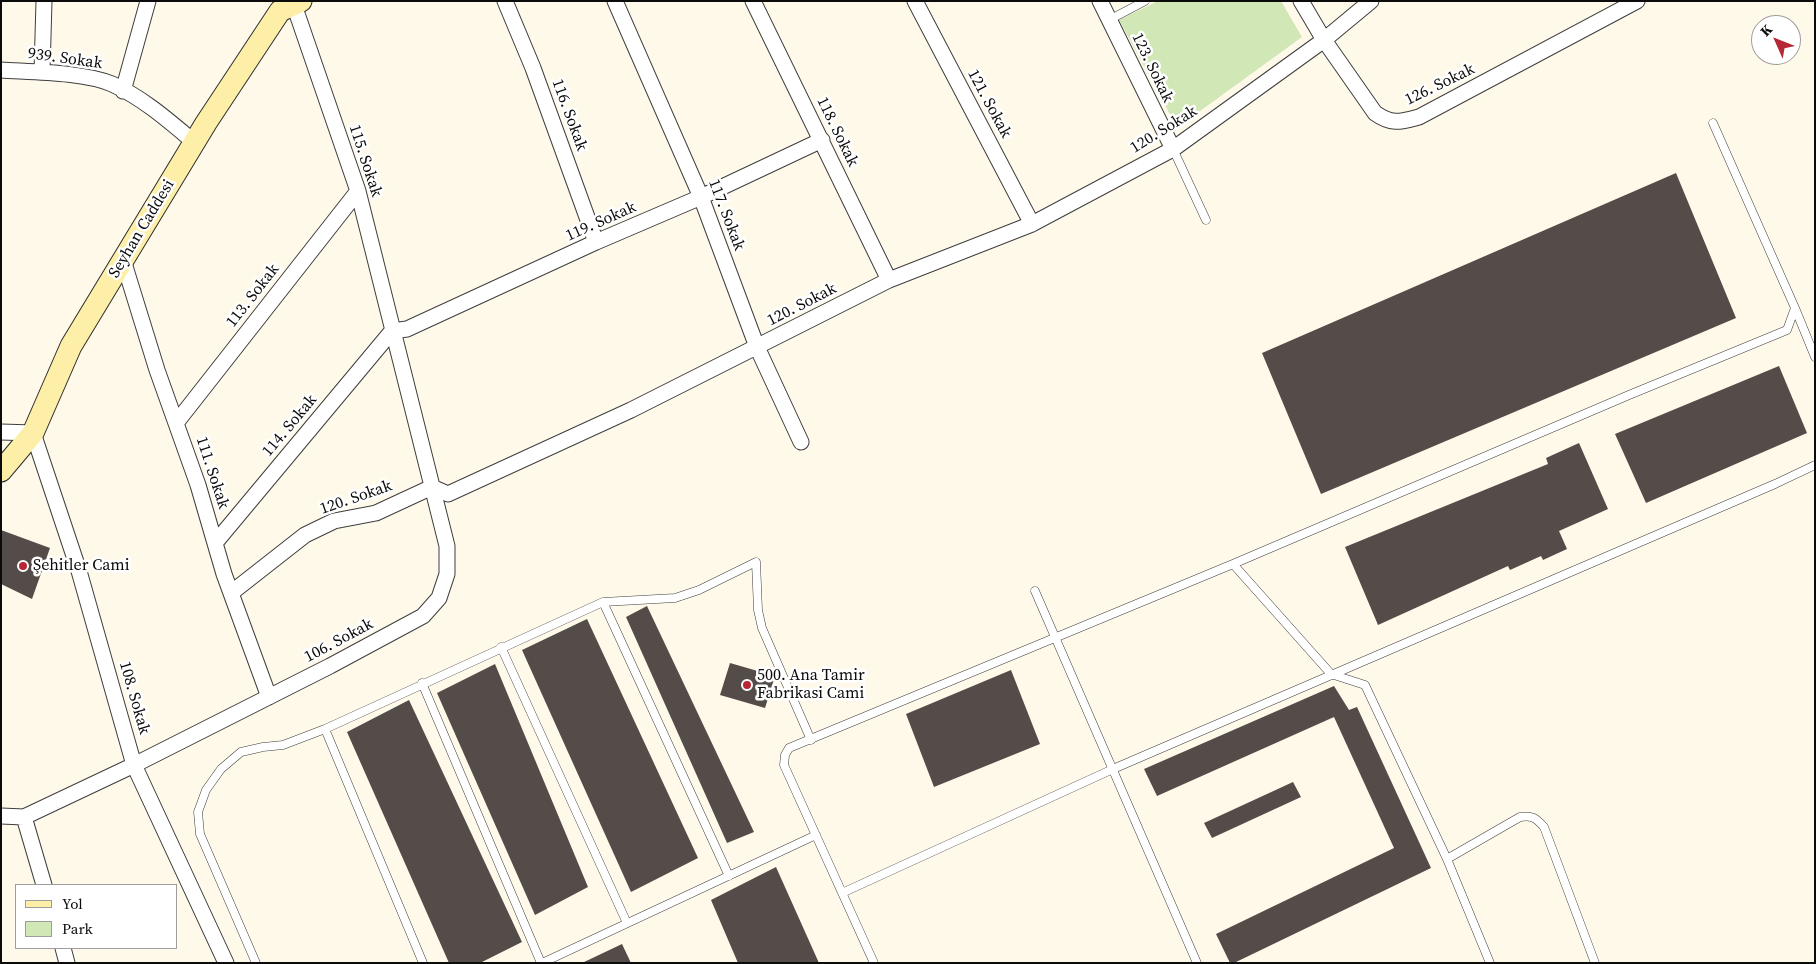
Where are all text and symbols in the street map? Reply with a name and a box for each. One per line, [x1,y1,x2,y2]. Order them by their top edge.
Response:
north arrow [1751,15,1801,65]
text: K [1755,20,1777,41]
street label: 123. Sokak [1127,30,1177,106]
street label: 939. Sokak [27,44,103,74]
street label: 126. Sokak [1402,60,1478,110]
street label: 121. Sokak [963,66,1015,142]
street label: 116. Sokak [547,76,591,154]
street label: 118. Sokak [812,94,862,170]
street label: 120. Sokak [1127,102,1201,158]
street label: 115. Sokak [344,122,386,200]
street label: Seyhan Caddesi [105,176,179,282]
street label: 117. Sokak [704,177,748,253]
street label: 119. Sokak [563,198,639,246]
street label: 113. Sokak [222,261,284,331]
street label: 120. Sokak [764,279,840,331]
street label: 114. Sokak [259,391,321,461]
street label: 111. Sokak [191,434,233,512]
street label: 120. Sokak [317,477,395,519]
place label: Şehitler Cami [33,556,130,576]
marker: Şehitler Cami [17,560,29,572]
street label: 106. Sokak [301,615,377,667]
street label: 108. Sokak [114,659,154,737]
place label: 500. Ana Tamir Fabrikasi Cami [757,666,865,704]
marker: 500. Ana Tamir Fabrikasi Cami [741,679,753,691]
legend [15,884,178,949]
text: Yol [62,893,83,914]
text: Park [62,918,93,939]

